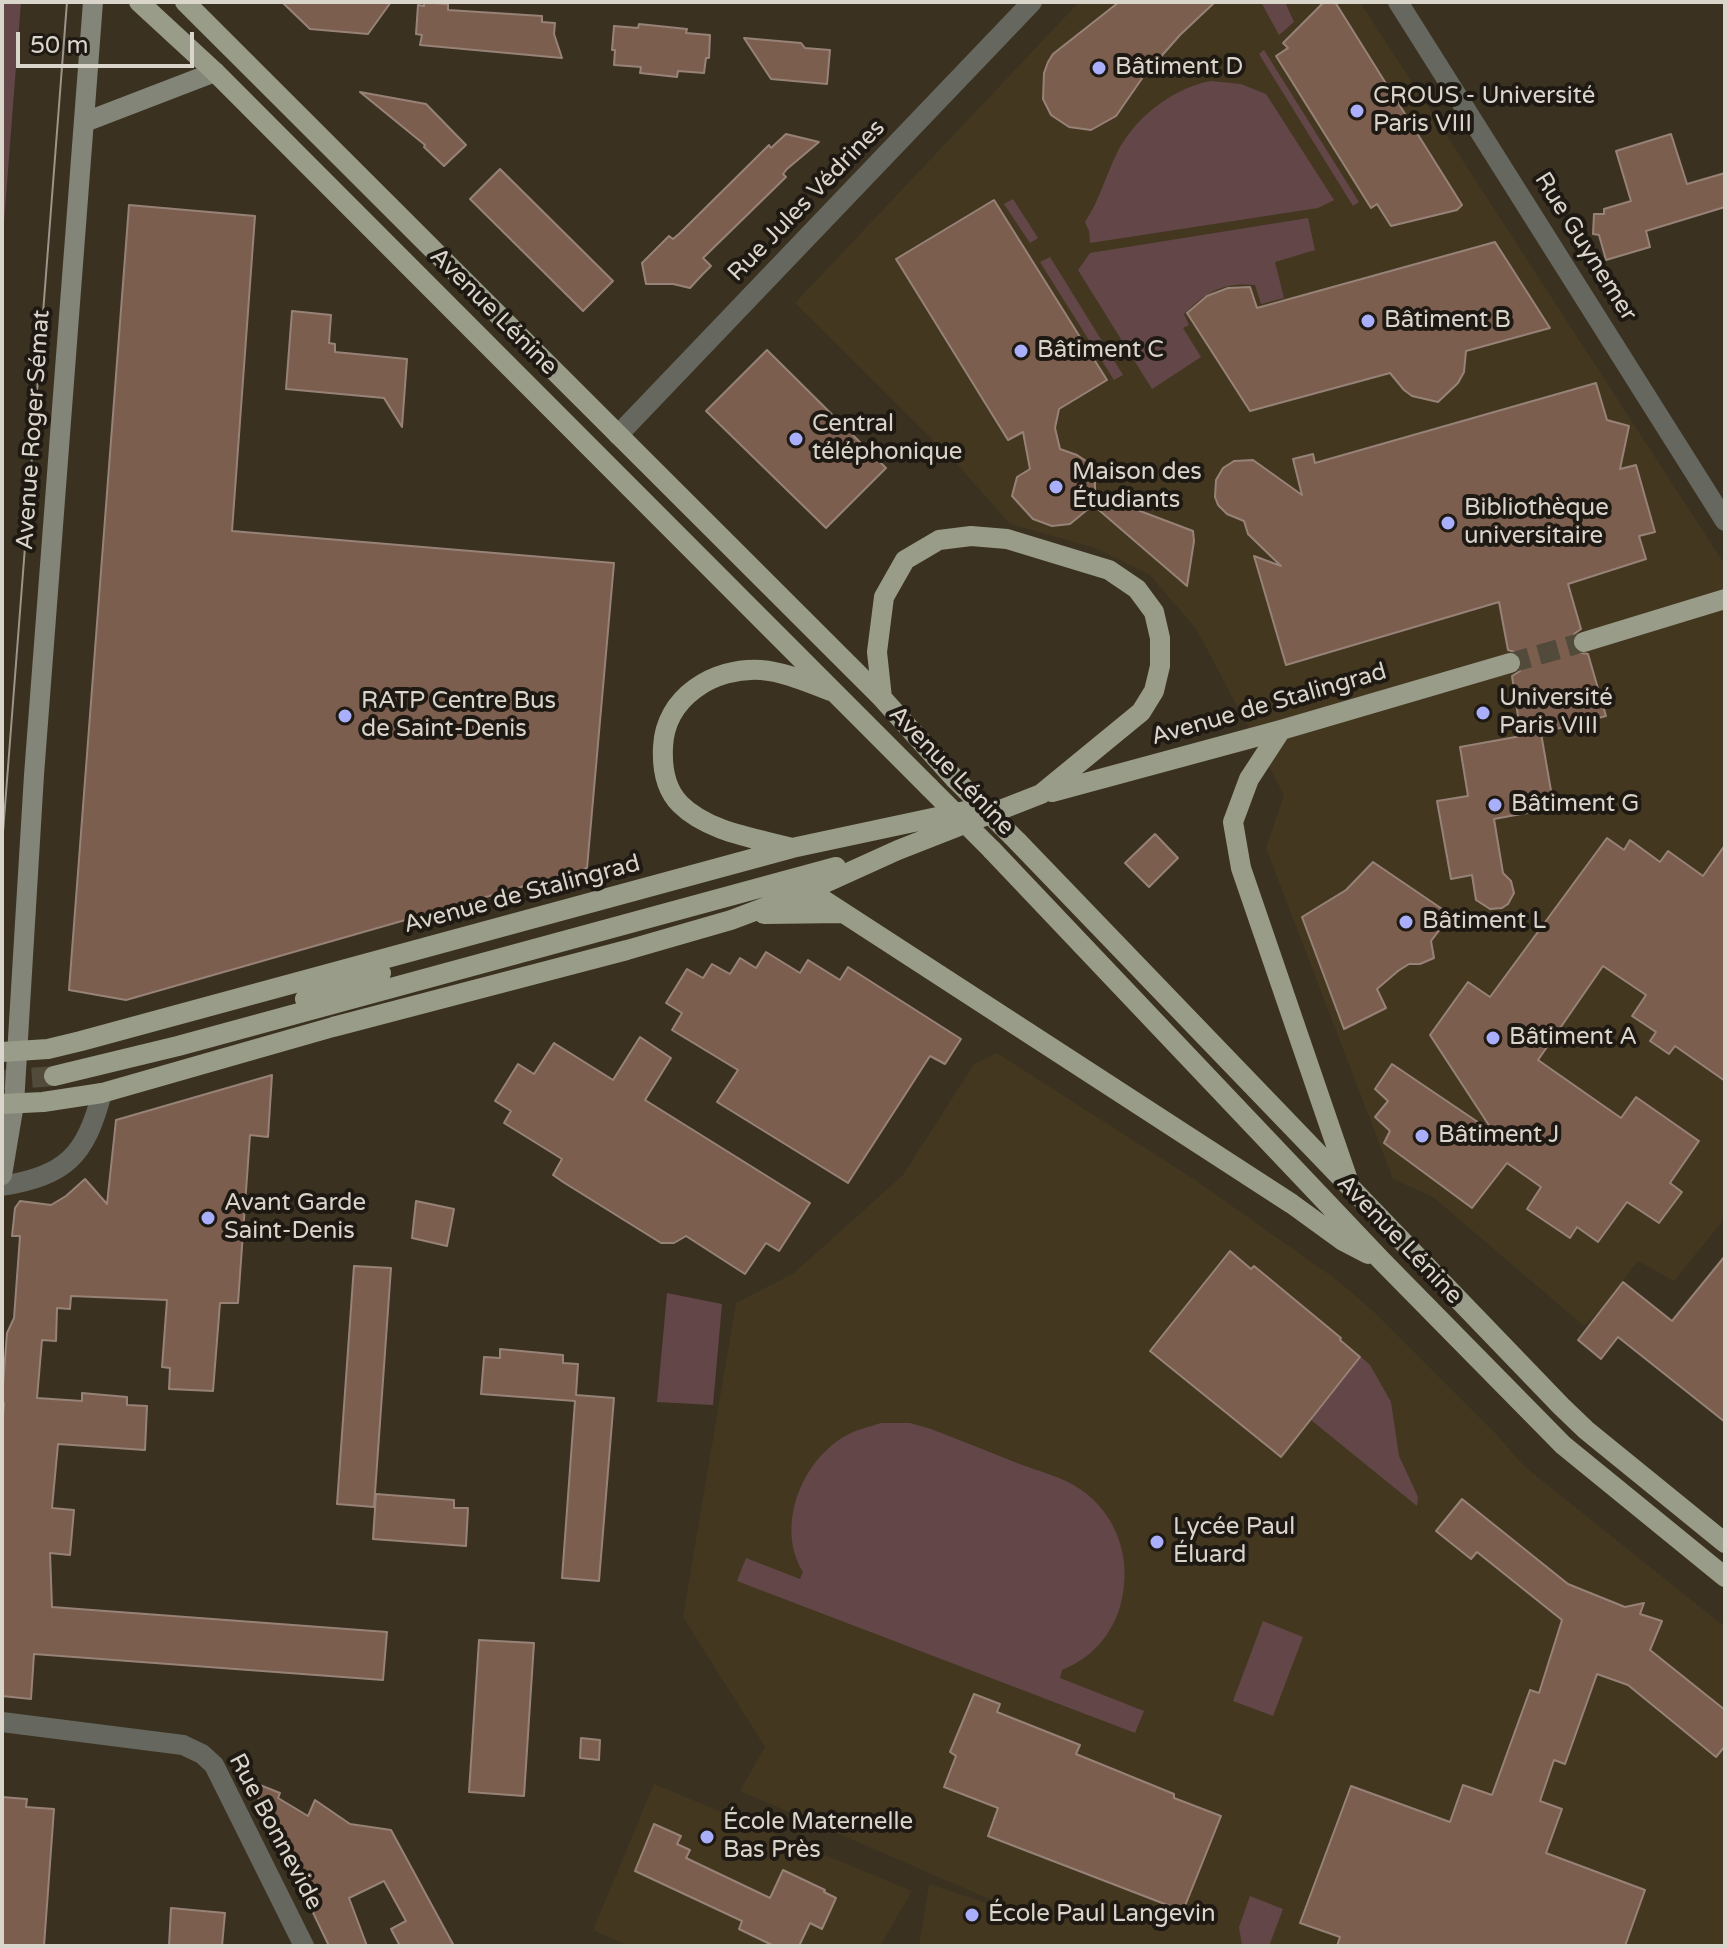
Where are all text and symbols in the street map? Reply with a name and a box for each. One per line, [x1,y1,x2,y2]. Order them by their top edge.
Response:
scale bar [20,16,198,66]
text: 50 m [30,31,88,60]
place label: Bâtiment D [1115,54,1243,82]
marker: Bâtiment D [1090,59,1108,77]
place label: CROUS - Université Paris VIII [1373,83,1595,139]
marker: CROUS - Université Paris VIII [1348,102,1366,120]
street label: Rue Jules Védrines [722,114,892,288]
street label: Rue Guynemer [1528,167,1642,327]
street label: Avenue Lénine [423,242,563,382]
place label: Bâtiment B [1384,307,1511,335]
street label: Avenue Roger Sémat [11,309,57,551]
marker: Bâtiment B [1359,312,1377,330]
place label: Bâtiment C [1037,337,1164,365]
marker: Bâtiment C [1012,342,1030,360]
place label: Central téléphonique [812,411,962,467]
marker: Central téléphonique [787,430,805,448]
place label: Maison des Étudiants [1072,459,1202,515]
marker: Maison des Étudiants [1047,478,1065,496]
place label: Bibliothèque universitaire [1464,495,1609,551]
marker: Bibliothèque universitaire [1439,514,1457,532]
street label: Avenue de Stalingrad [1148,658,1390,752]
place label: Université Paris VIII [1499,685,1613,741]
place label: RATP Centre Bus de Saint-Denis [361,688,556,744]
street label: Avenue Lénine [882,700,1020,842]
marker: Université Paris VIII [1474,704,1492,722]
marker: RATP Centre Bus de Saint-Denis [336,707,354,725]
place label: Bâtiment G [1511,791,1639,819]
marker: Bâtiment G [1486,796,1504,814]
street label: Avenue de Stalingrad [401,850,643,940]
place label: Bâtiment L [1422,908,1546,936]
marker: Bâtiment L [1397,913,1415,931]
place label: Bâtiment A [1509,1024,1637,1052]
marker: Bâtiment A [1484,1029,1502,1047]
place label: Bâtiment J [1438,1122,1560,1150]
marker: Bâtiment J [1413,1127,1431,1145]
street label: Avenue Lénine [1330,1169,1468,1311]
place label: Avant Garde Saint-Denis [224,1190,366,1246]
marker: Avant Garde Saint-Denis [199,1209,217,1227]
place label: Lycée Paul Éluard [1173,1514,1295,1570]
marker: Lycée Paul Éluard [1148,1533,1166,1551]
street label: Rue Bonnevide [222,1749,328,1915]
place label: École Maternelle Bas Près [723,1809,913,1865]
marker: École Maternelle Bas Près [698,1828,716,1846]
place label: École Paul Langevin [988,1901,1216,1929]
marker: École Paul Langevin [963,1906,981,1924]

